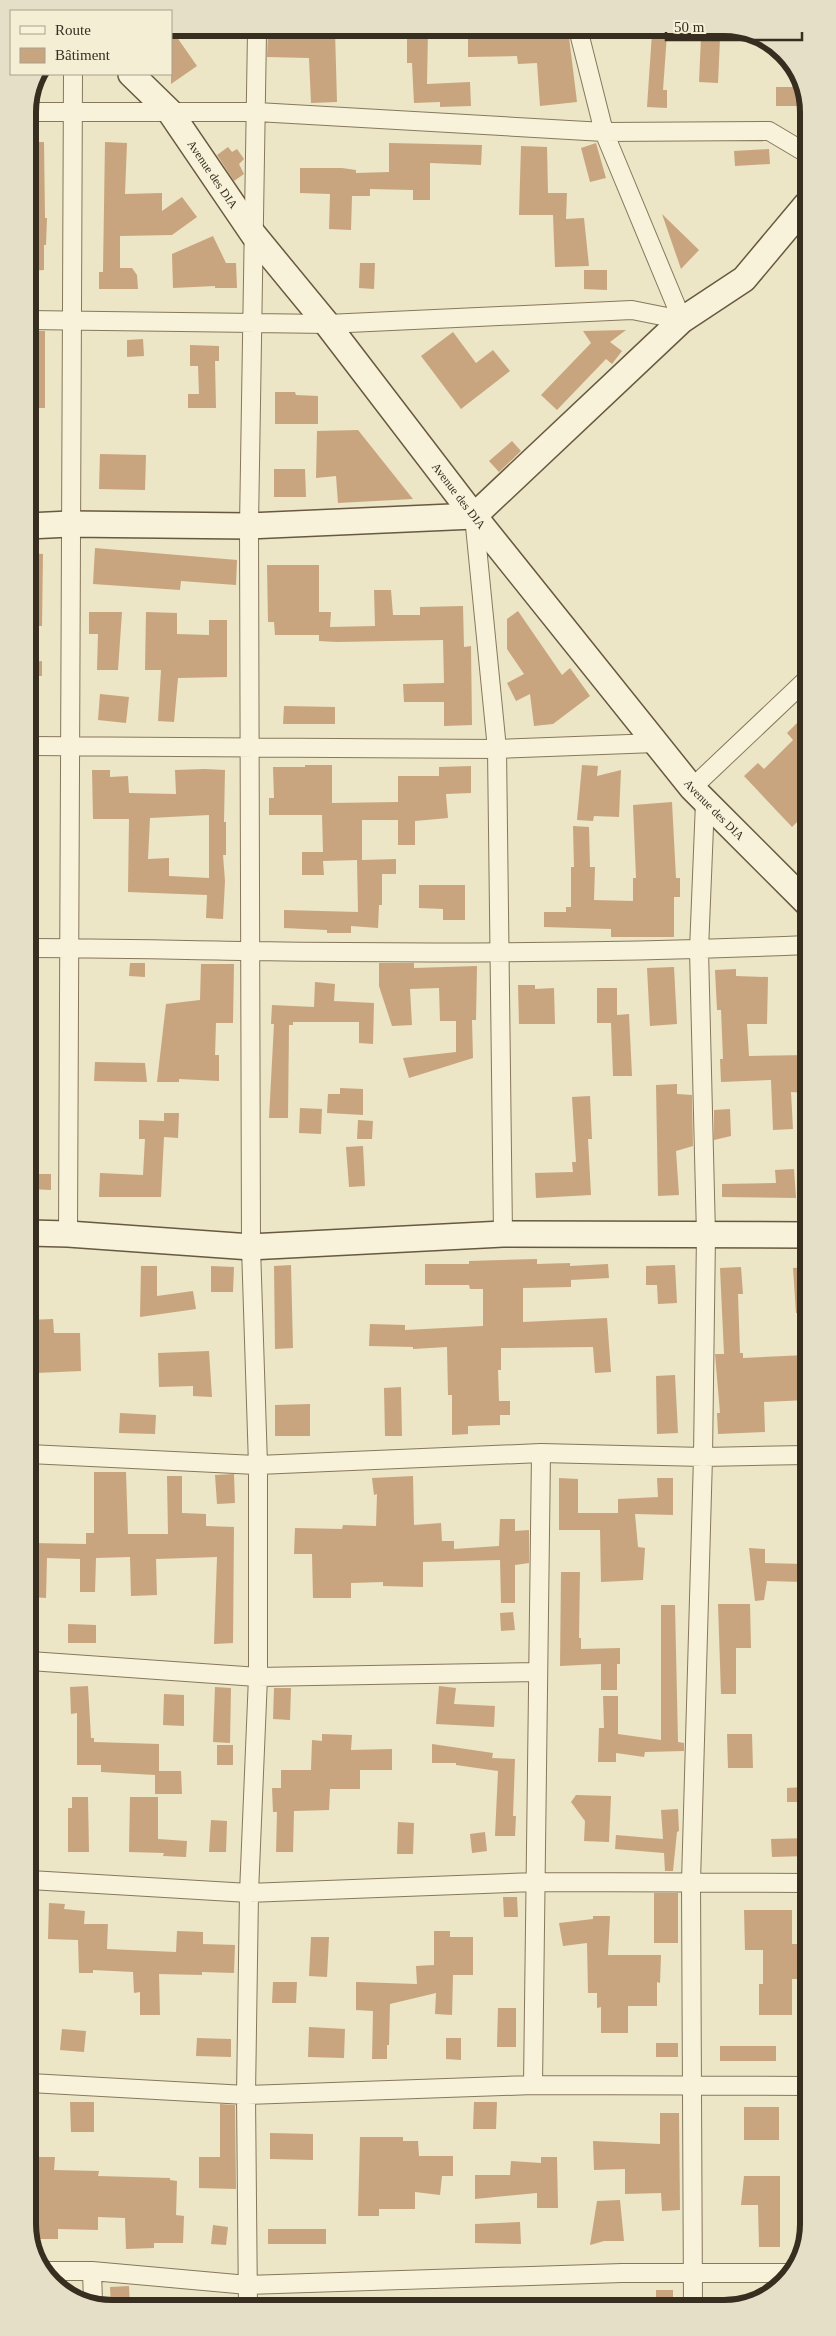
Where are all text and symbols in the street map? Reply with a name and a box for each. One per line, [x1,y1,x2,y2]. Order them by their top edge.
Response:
legend [10,10,172,75]
scale bar [666,10,802,42]
text: 50 m [674,19,705,35]
text: Route [55,22,91,38]
text: Bâtiment [55,47,111,63]
street label: Avenue des DIA [184,138,241,212]
street label: Avenue des DIA [429,460,489,532]
street label: Avenue des DIA [681,777,747,843]

